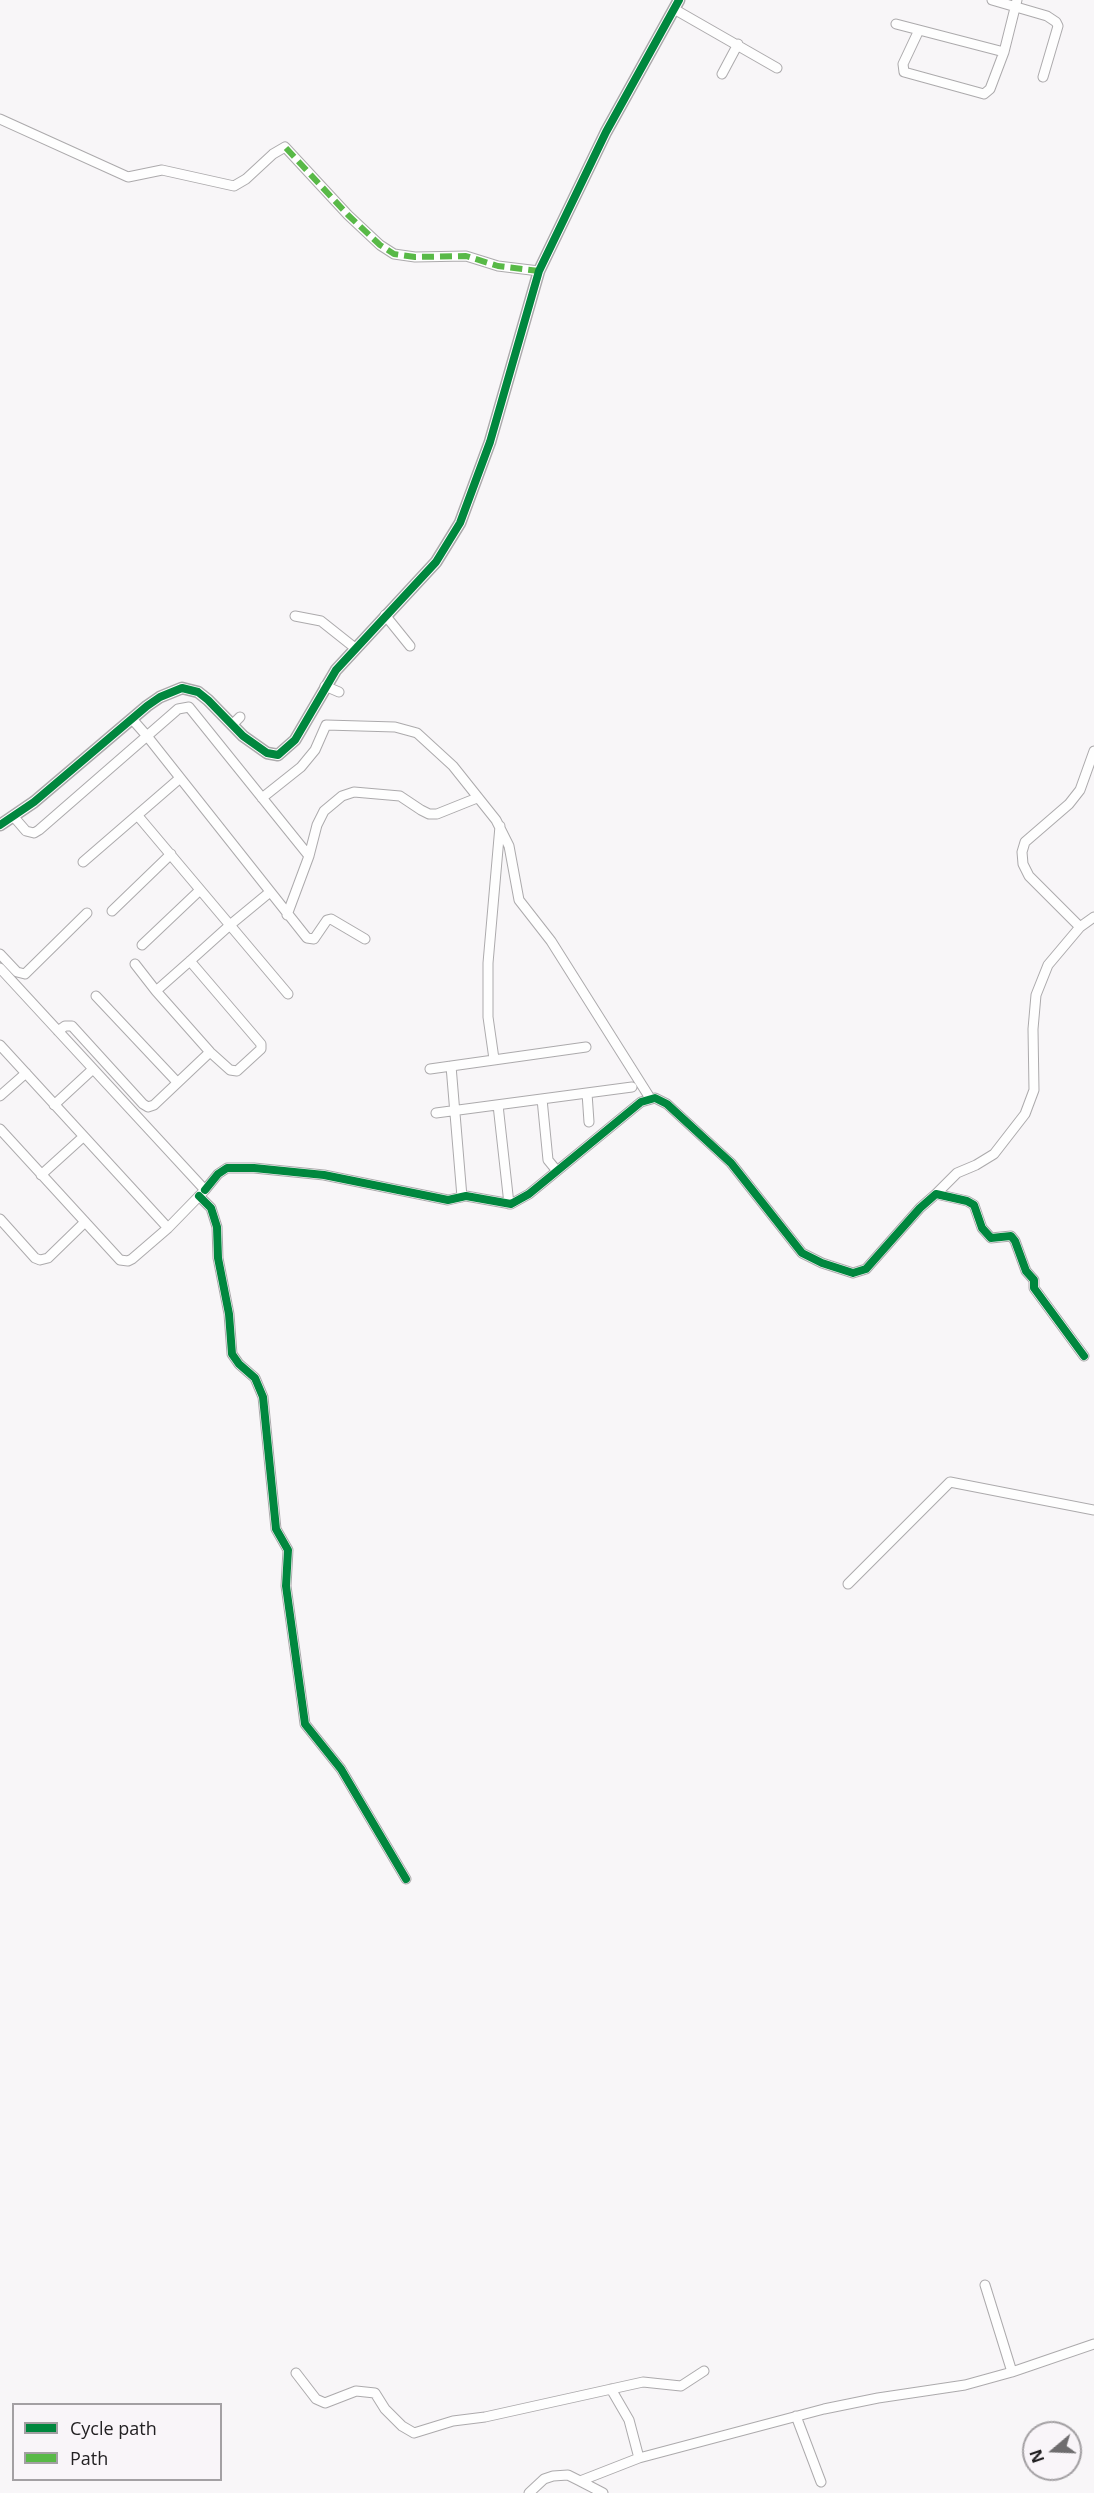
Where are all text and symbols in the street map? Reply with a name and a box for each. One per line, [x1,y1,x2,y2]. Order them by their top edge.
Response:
legend [12,2403,222,2481]
text: Cycle path [70,2416,157,2440]
north arrow [1022,2421,1082,2481]
text: Path [70,2446,108,2470]
text: N [1024,2446,1049,2466]

